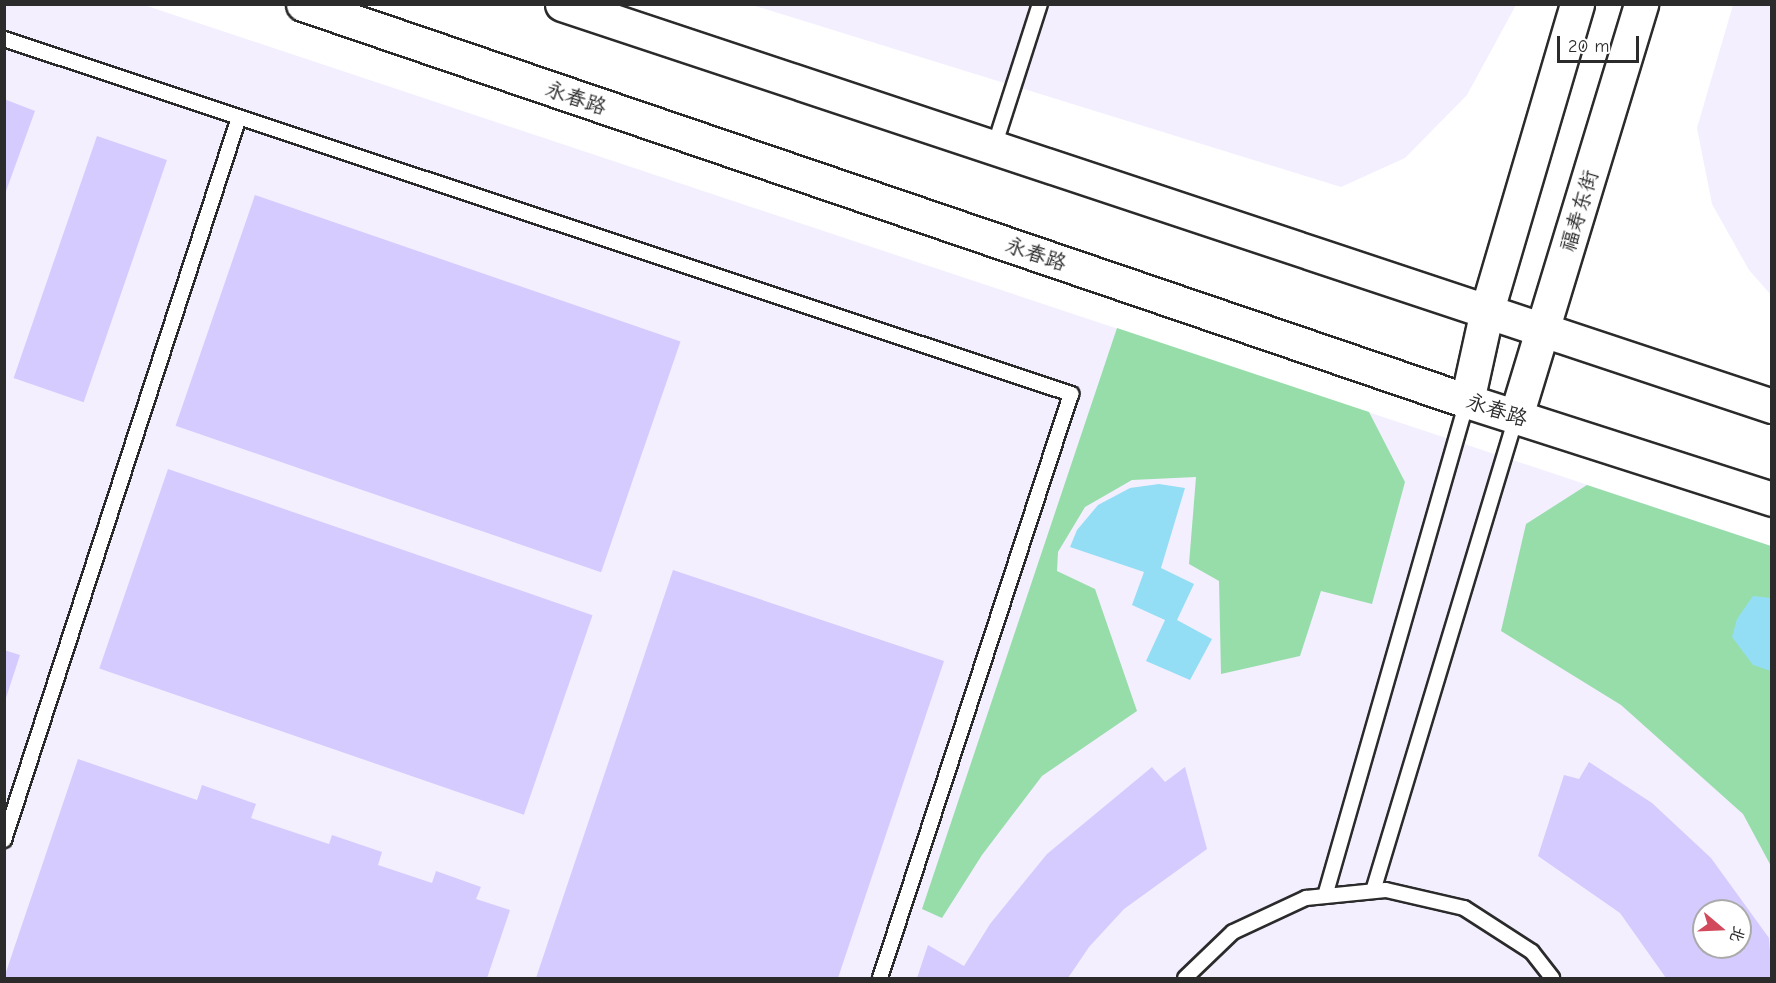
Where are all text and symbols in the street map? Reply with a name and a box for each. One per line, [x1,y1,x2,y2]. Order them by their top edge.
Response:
scale bar [1560,24,1642,62]
text: 20 m [1568,36,1609,57]
street label: 永春路 [542,76,610,120]
street label: 福寿东街 [1555,167,1603,255]
street label: 永春路 [1002,232,1070,276]
street label: 永春路 [1463,388,1531,432]
north arrow [1692,899,1752,959]
text: 北 [1726,924,1748,945]

